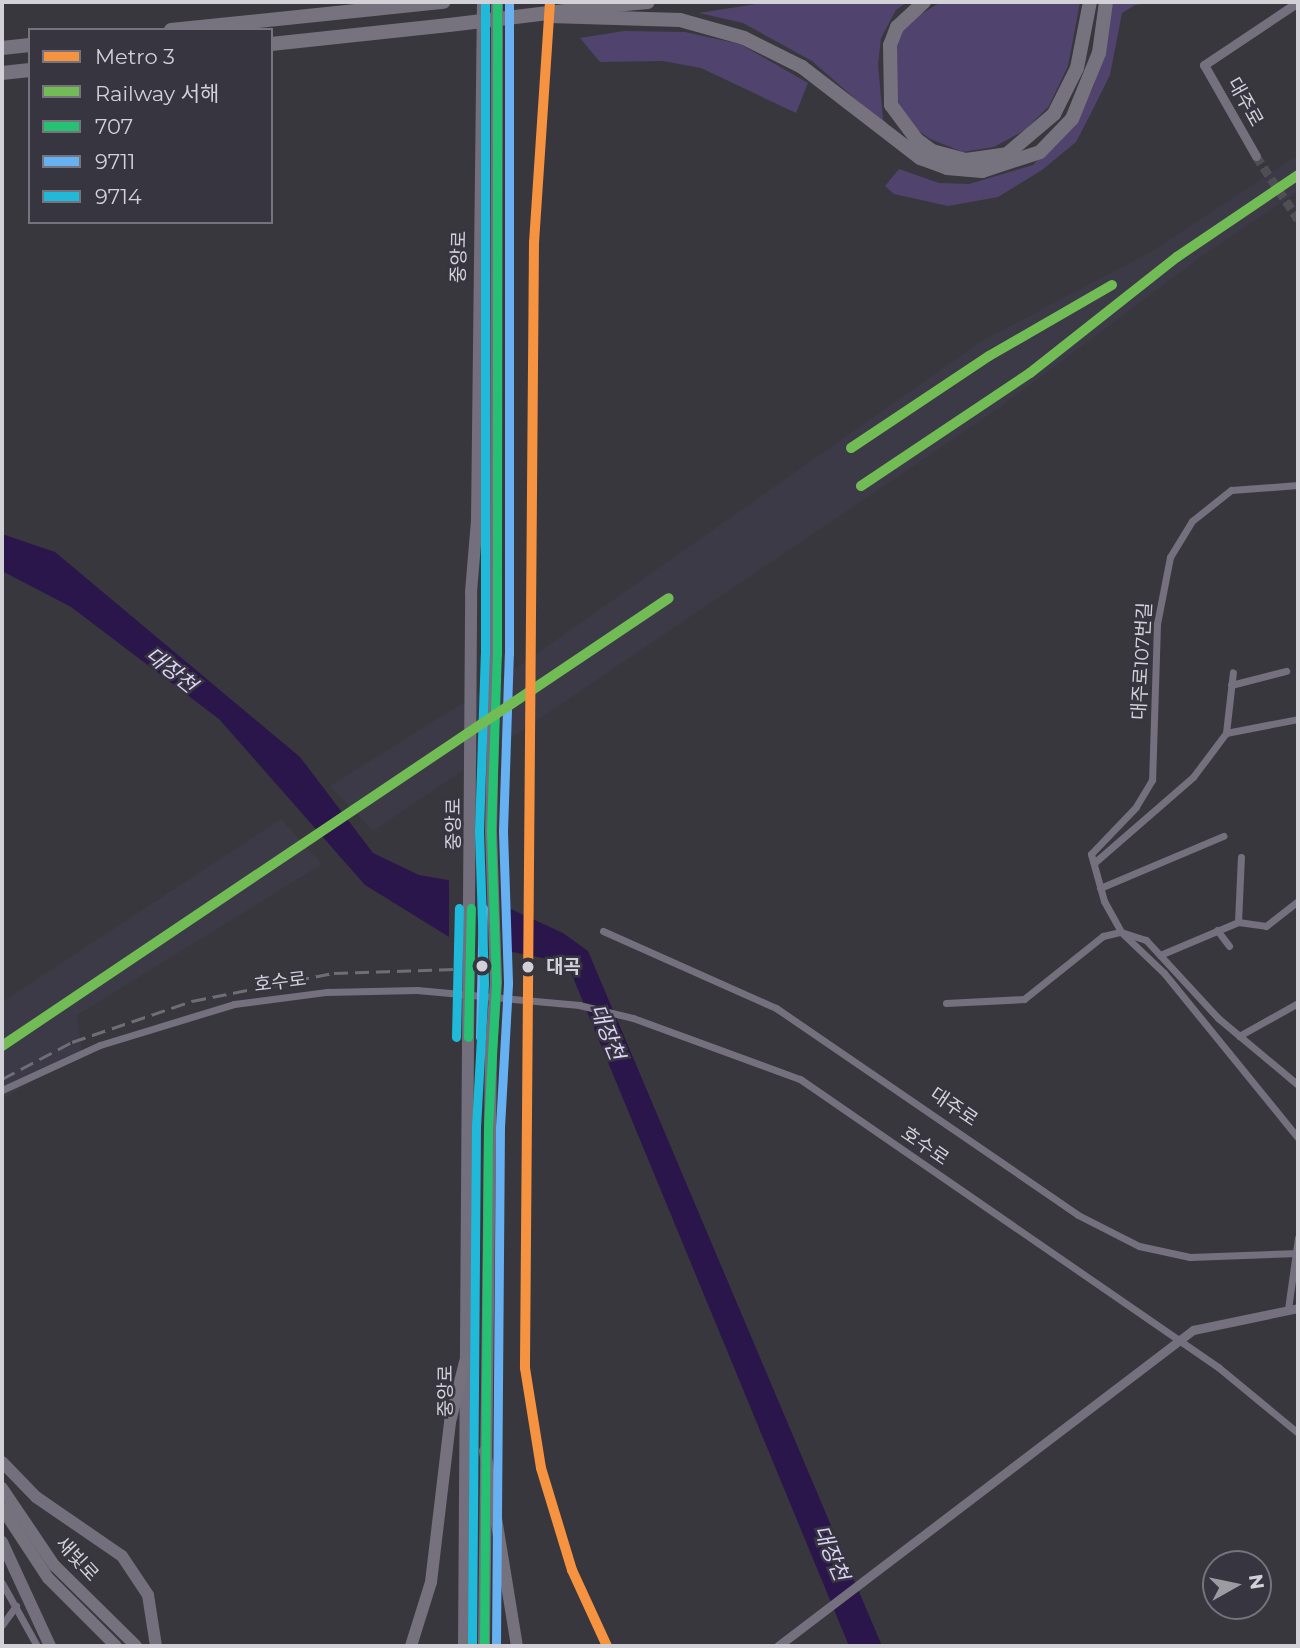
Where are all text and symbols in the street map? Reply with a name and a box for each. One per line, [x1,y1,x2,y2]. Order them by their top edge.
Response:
legend [28,28,273,224]
text: Metro 3 [95,44,175,69]
street label: 대주로 [1222,74,1268,130]
text: Railway 서해 [95,81,219,106]
text: 707 [95,114,133,139]
text: 9711 [95,149,135,174]
text: 9714 [95,184,142,209]
street label: 중앙로 [447,231,471,283]
street label: 대주로107번길 [1128,602,1156,720]
water label: 대장천 [141,642,201,698]
street label: 중앙로 [443,798,465,850]
marker: 대곡 [517,956,539,978]
place label: 대곡 [546,956,581,978]
unlabelled marker [475,959,489,973]
street label: 호수로 [253,967,307,997]
water label: 대장천 [584,1000,630,1064]
street label: 대주로 [926,1083,982,1131]
street label: 호수로 [897,1122,953,1170]
street label: 중앙로 [435,1365,457,1417]
water label: 대장천 [808,1521,854,1585]
street label: 새빛로 [51,1532,103,1586]
north arrow [1202,1550,1272,1620]
text: N [1244,1573,1269,1591]

